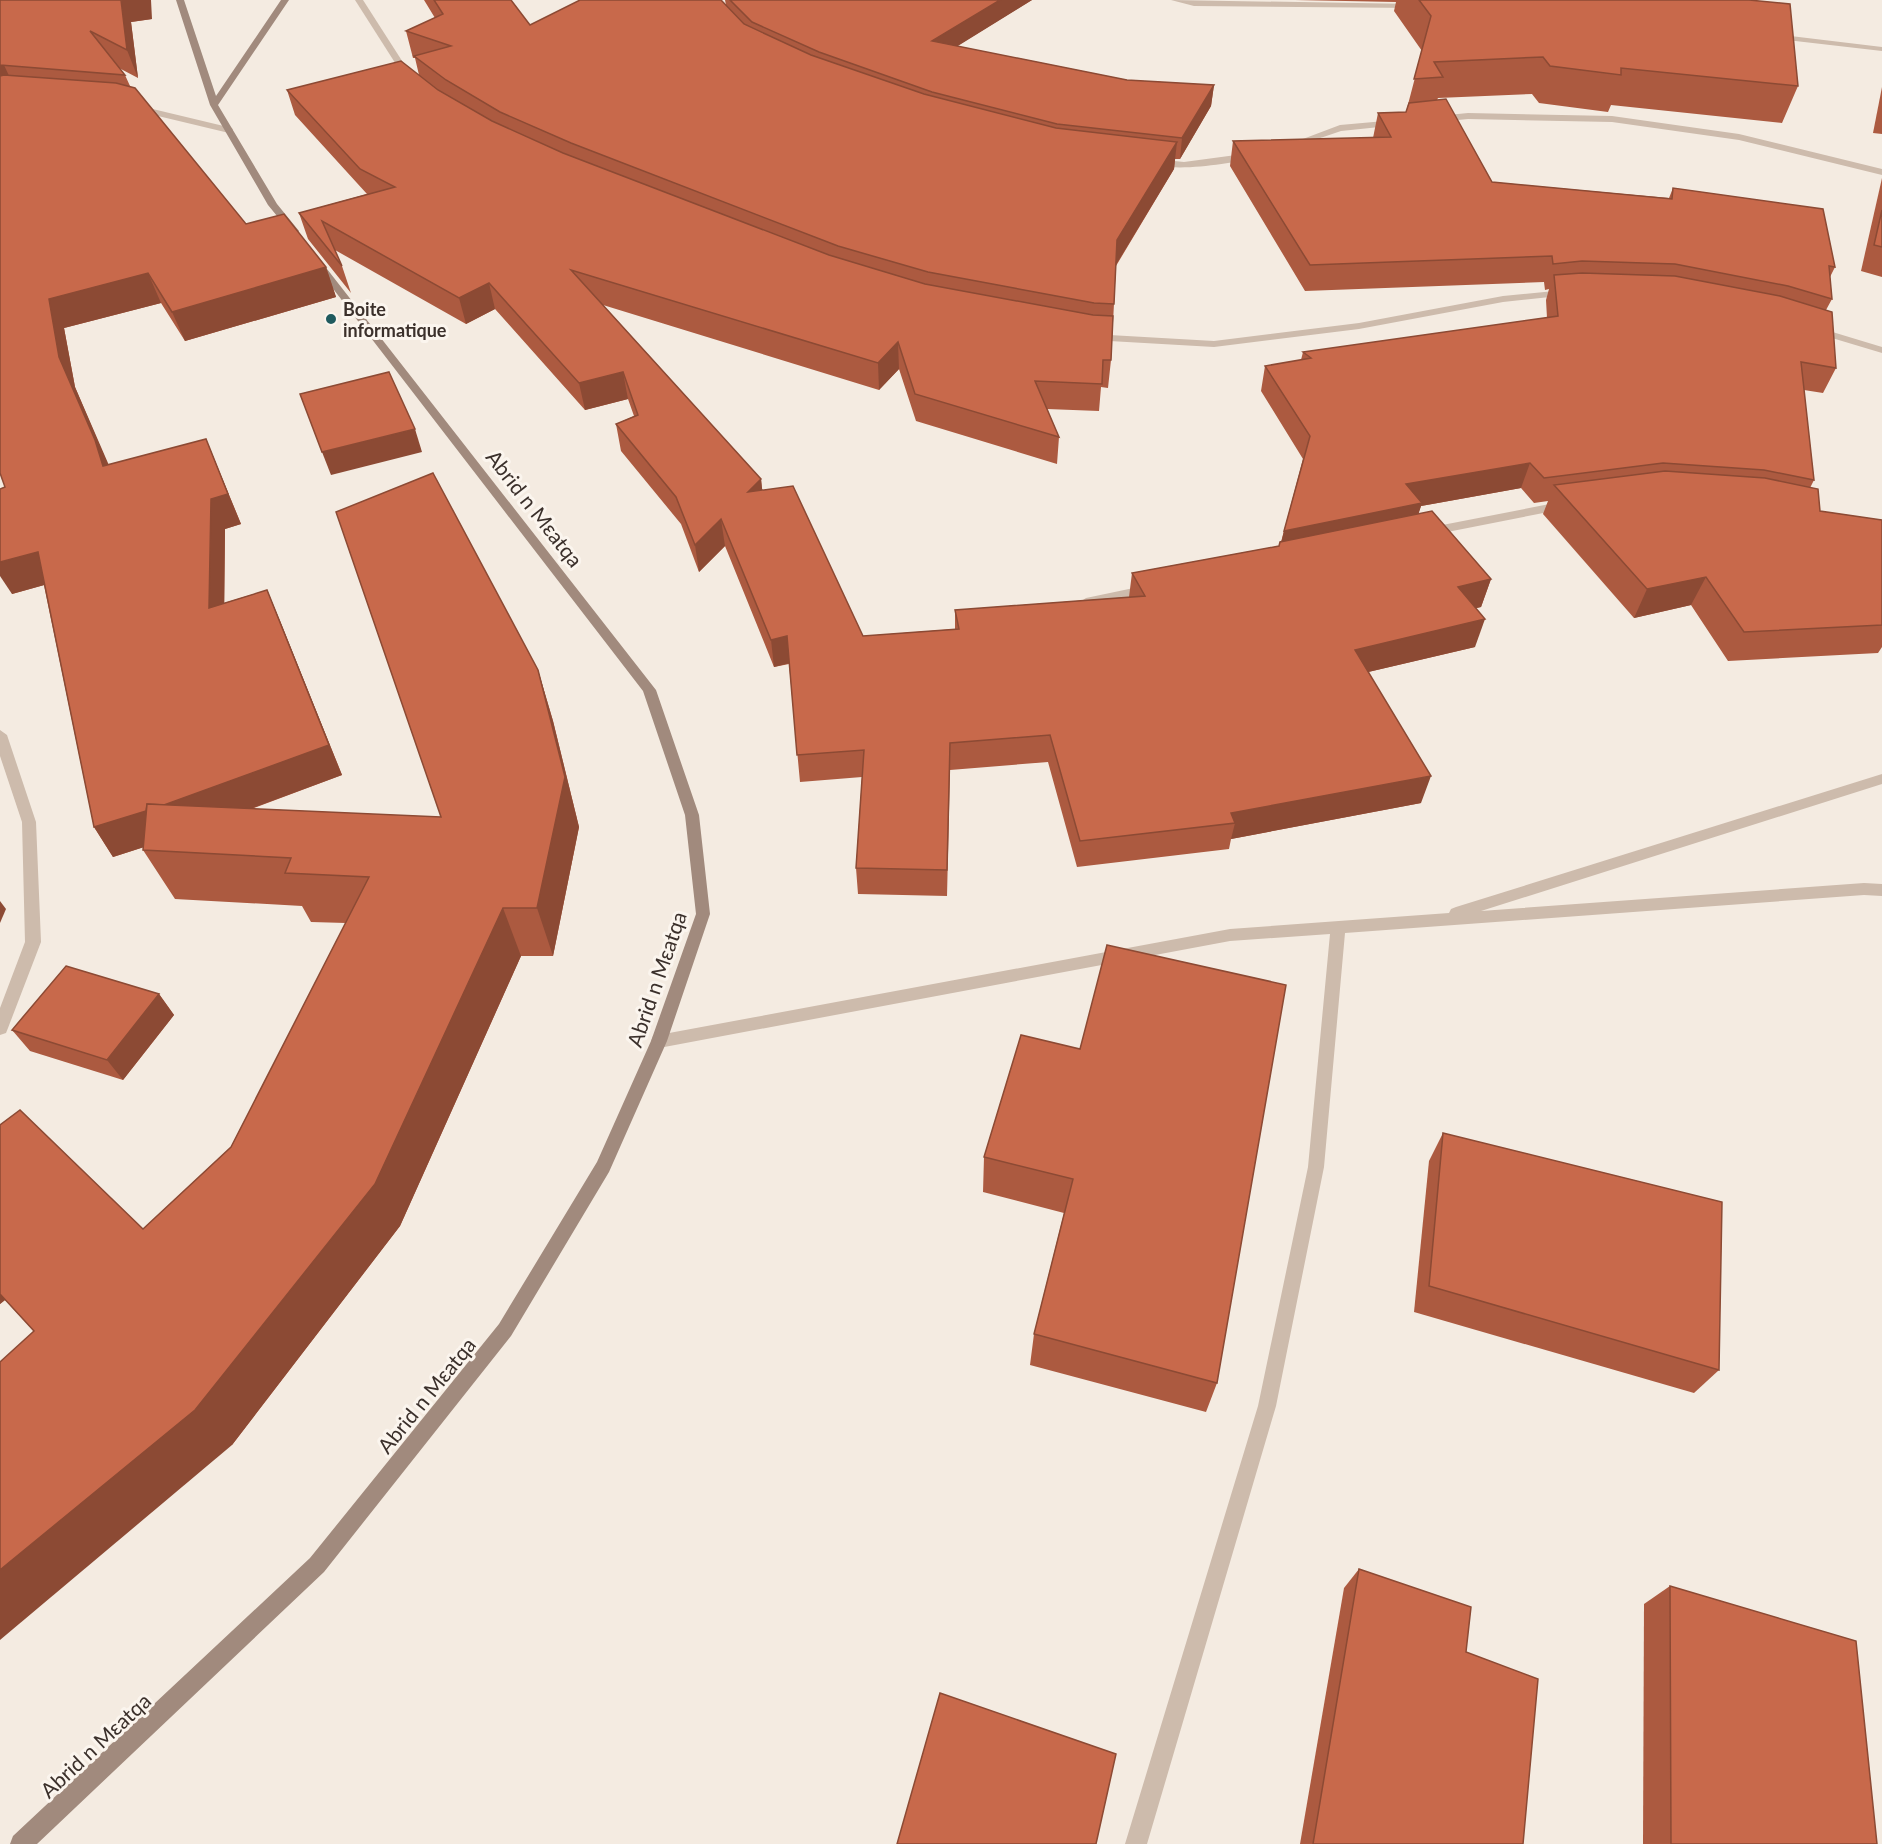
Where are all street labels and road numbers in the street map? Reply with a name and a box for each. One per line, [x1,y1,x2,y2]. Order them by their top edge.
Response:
street label: Abrid n Mɛatqa [482,445,588,571]
street label: Abrid n Mɛatqa [621,908,691,1050]
street label: Abrid n Mɛatqa [372,1332,480,1458]
street label: Abrid n Mɛatqa [35,1688,155,1802]

